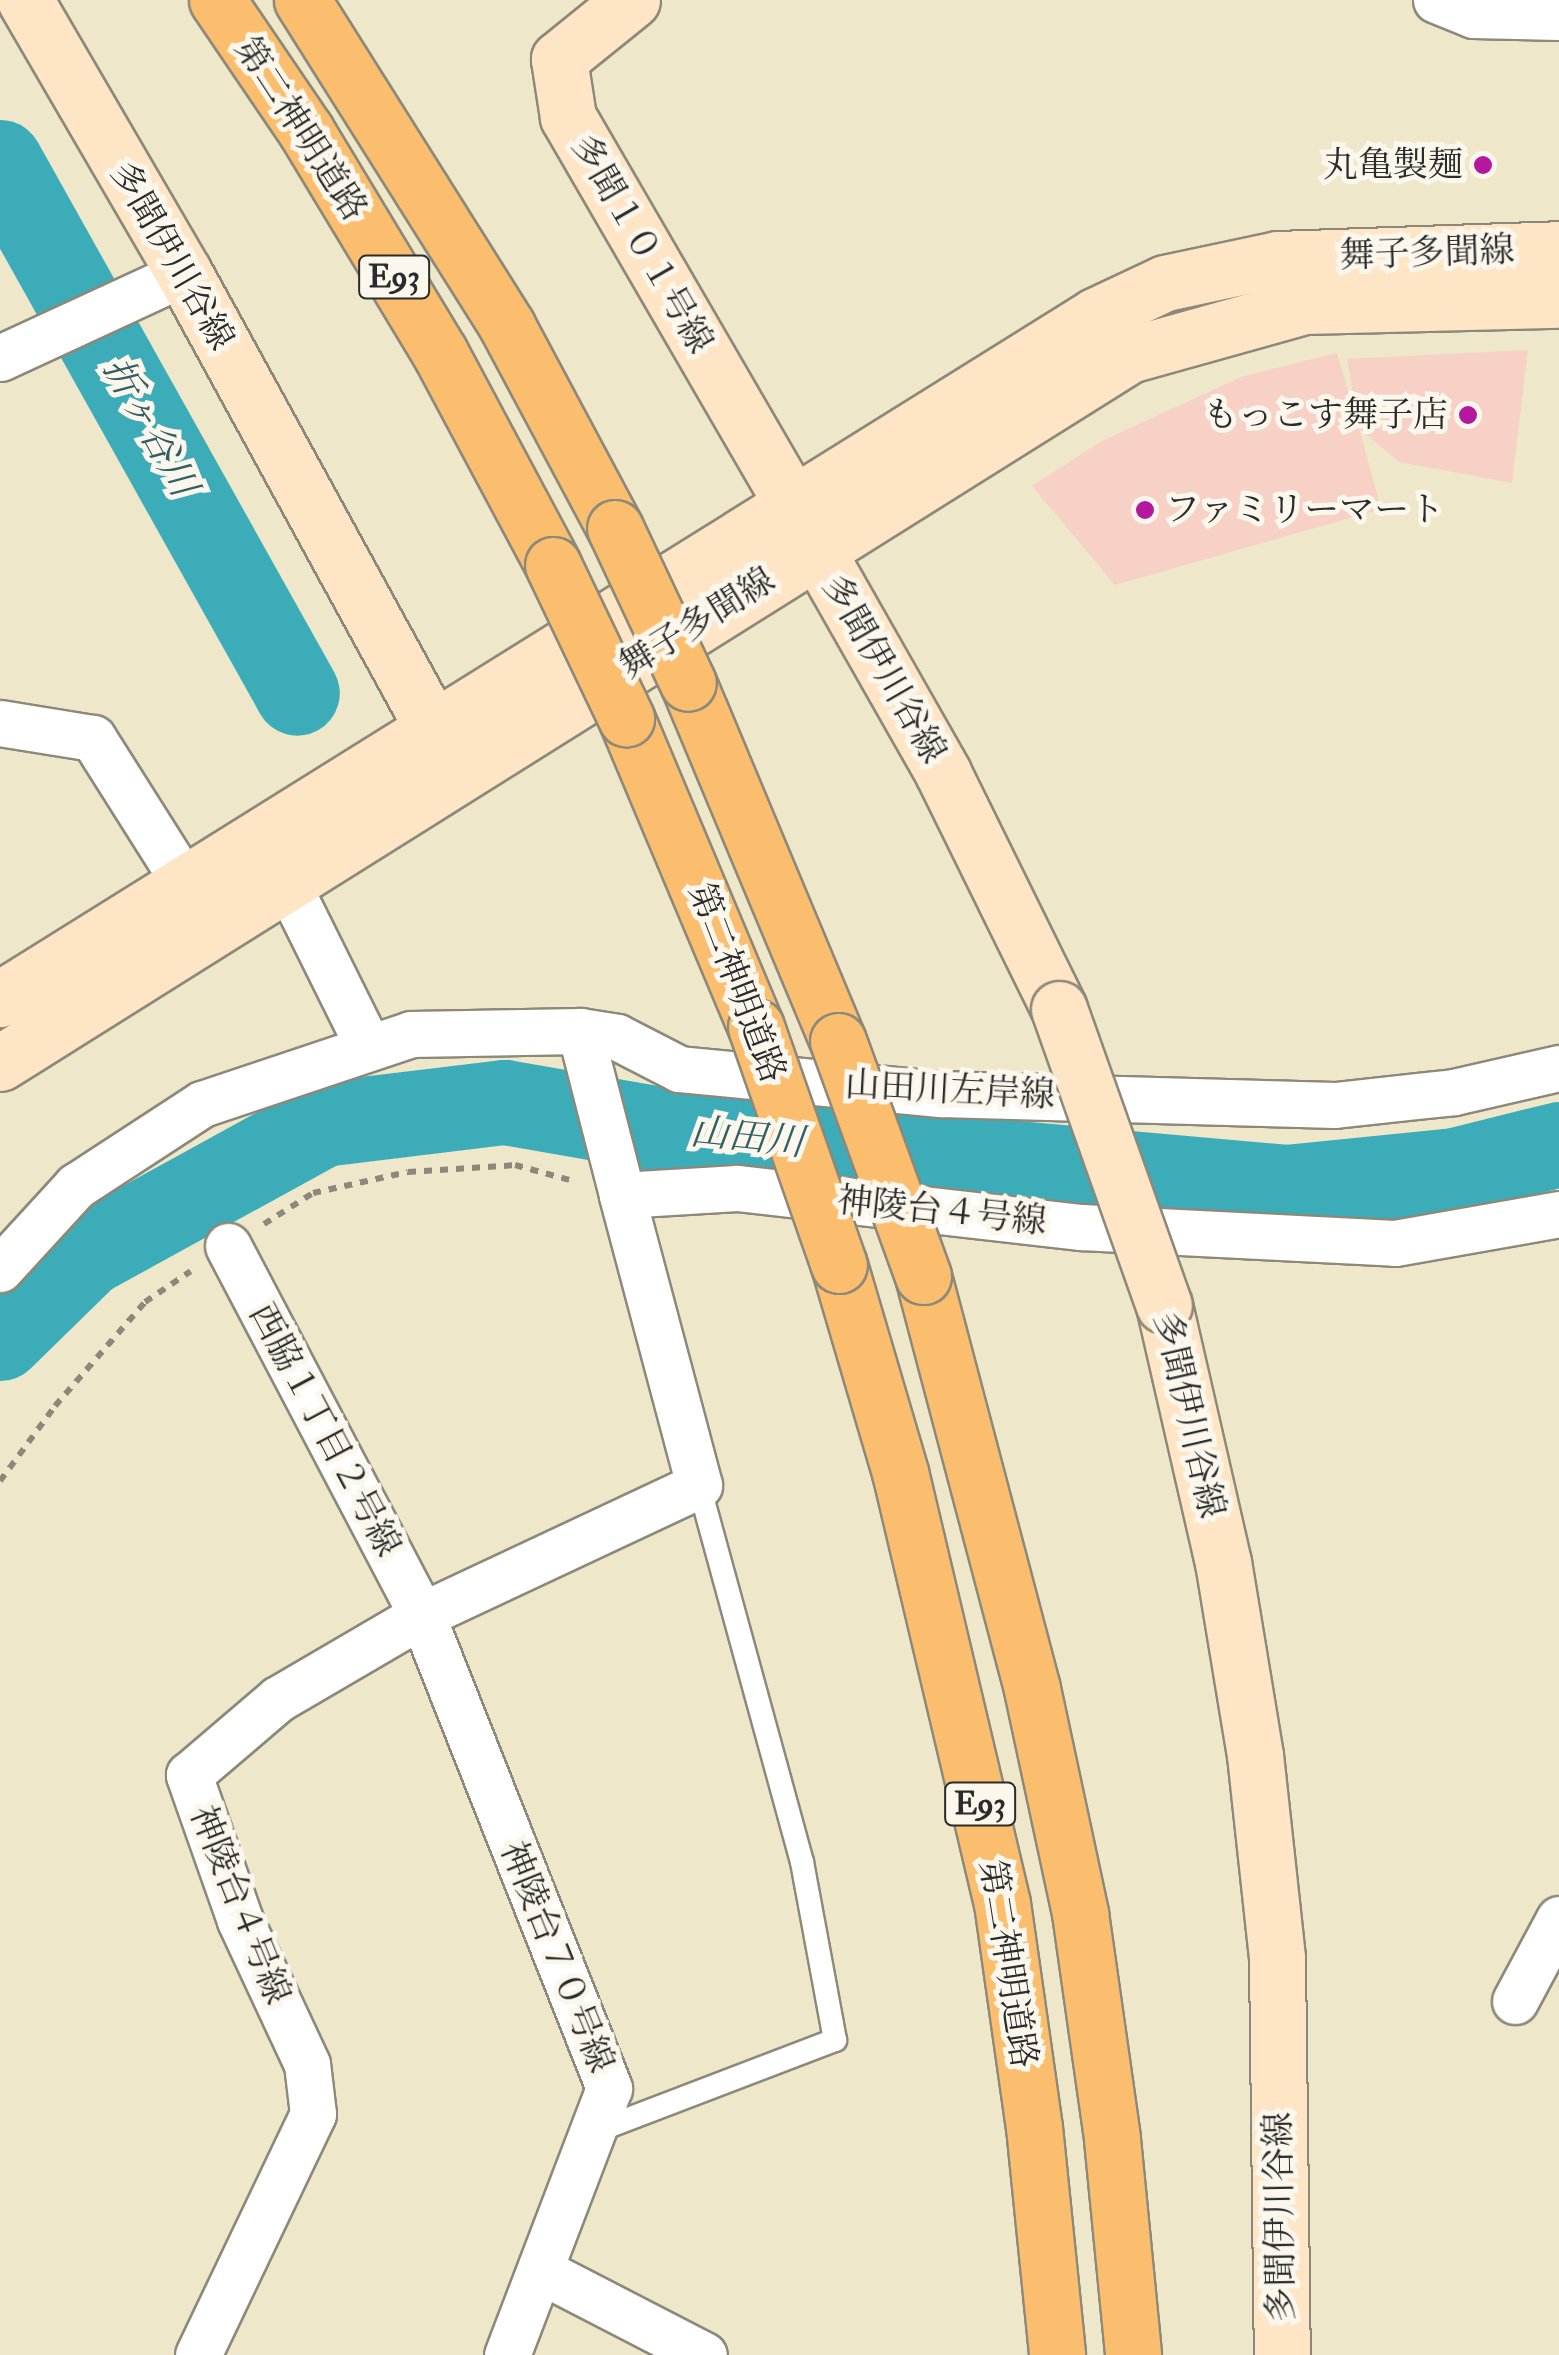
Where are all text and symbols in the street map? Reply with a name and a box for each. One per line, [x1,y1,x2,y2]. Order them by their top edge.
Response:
street label: 第二神明道路 [226,30,376,228]
street label: 多聞１０１号線 [563,127,721,361]
place label: 丸亀製麺 [1323,144,1463,186]
marker: 丸亀製麺 [1472,154,1494,176]
street label: 多聞伊川谷線 [101,155,243,357]
street label: 舞子多聞線 [1339,229,1515,277]
road number: E93 [356,250,432,304]
water label: 折ヶ谷川 [92,349,206,505]
place label: もっこす舞子店 [1203,394,1448,436]
marker: もっこす舞子店 [1457,404,1479,426]
place label: ファミリーマート [1165,489,1445,531]
marker: ファミリーマート [1134,499,1156,521]
street label: 舞子多聞線 [612,559,782,687]
street label: 多聞伊川谷線 [813,568,955,770]
street label: 第二神明道路 [680,877,794,1089]
street label: 山田川左岸線 [844,1064,1056,1116]
water label: 山田川 [688,1109,806,1167]
street label: 神陵台４号線 [835,1179,1049,1243]
street label: 西脇１丁目２号線 [241,1297,409,1563]
street label: 多聞伊川谷線 [1145,1308,1233,1522]
road number: E93 [942,1777,1018,1831]
street label: 神陵台４号線 [181,1800,299,2010]
street label: 神陵台７０号線 [492,1836,622,2078]
street label: 第二神明道路 [971,1857,1045,2071]
street label: 多聞伊川谷線 [1257,2112,1303,2322]

